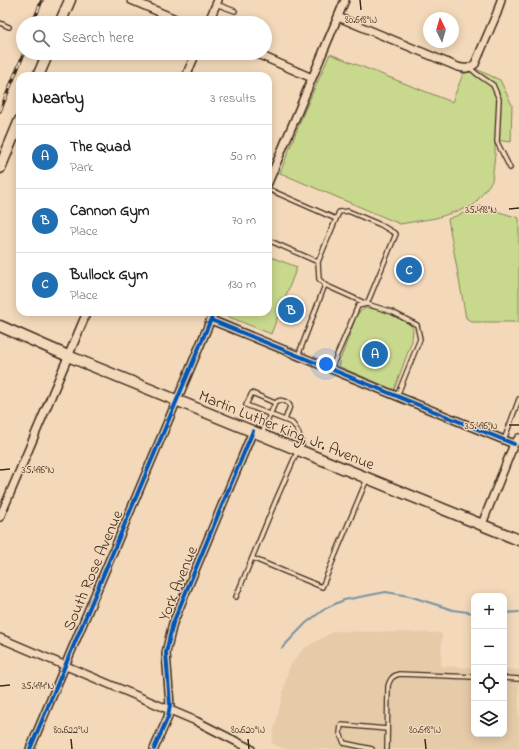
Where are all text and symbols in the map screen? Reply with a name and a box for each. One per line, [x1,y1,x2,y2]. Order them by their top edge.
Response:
north arrow [423,12,459,48]
text: 80.618°W [345,13,377,28]
search box [16,16,272,60]
icon: search [30,27,52,49]
text: Search here [62,27,134,49]
text: Nearby [32,86,84,111]
text: 3 results [210,89,256,108]
text: The Quad [70,136,131,158]
text: A [41,147,49,166]
text: 50 m [230,147,256,166]
text: Park [70,158,94,177]
text: Cannon Gym [70,200,149,222]
text: 35.498°N [465,203,497,218]
text: B [41,211,49,230]
text: 70 m [232,211,256,230]
text: Place [70,222,98,241]
pin: C [396,255,422,285]
text: Bullock Gym [70,264,148,286]
text: C [41,275,49,294]
text: 130 m [228,275,256,294]
text: Place [70,286,98,305]
pin: B [278,295,304,325]
pin: A [362,339,388,369]
your location [316,354,336,374]
street label: Martin Luther King, Jr. Avenue [195,385,379,477]
text: 35.496°N [465,419,498,434]
text: 35.496°N [22,463,55,478]
street label: South Rose Avenue [58,506,130,635]
street label: York Avenue [153,542,205,625]
map controls [471,593,507,737]
button: + [471,593,507,629]
button: − [471,629,507,665]
button: locate [471,665,507,701]
text: 35.494°N [22,679,55,694]
button: layers [471,701,507,737]
text: 80.622°W [54,723,89,738]
text: 80.620°W [231,723,265,738]
text: 80.618°W [409,723,441,738]

